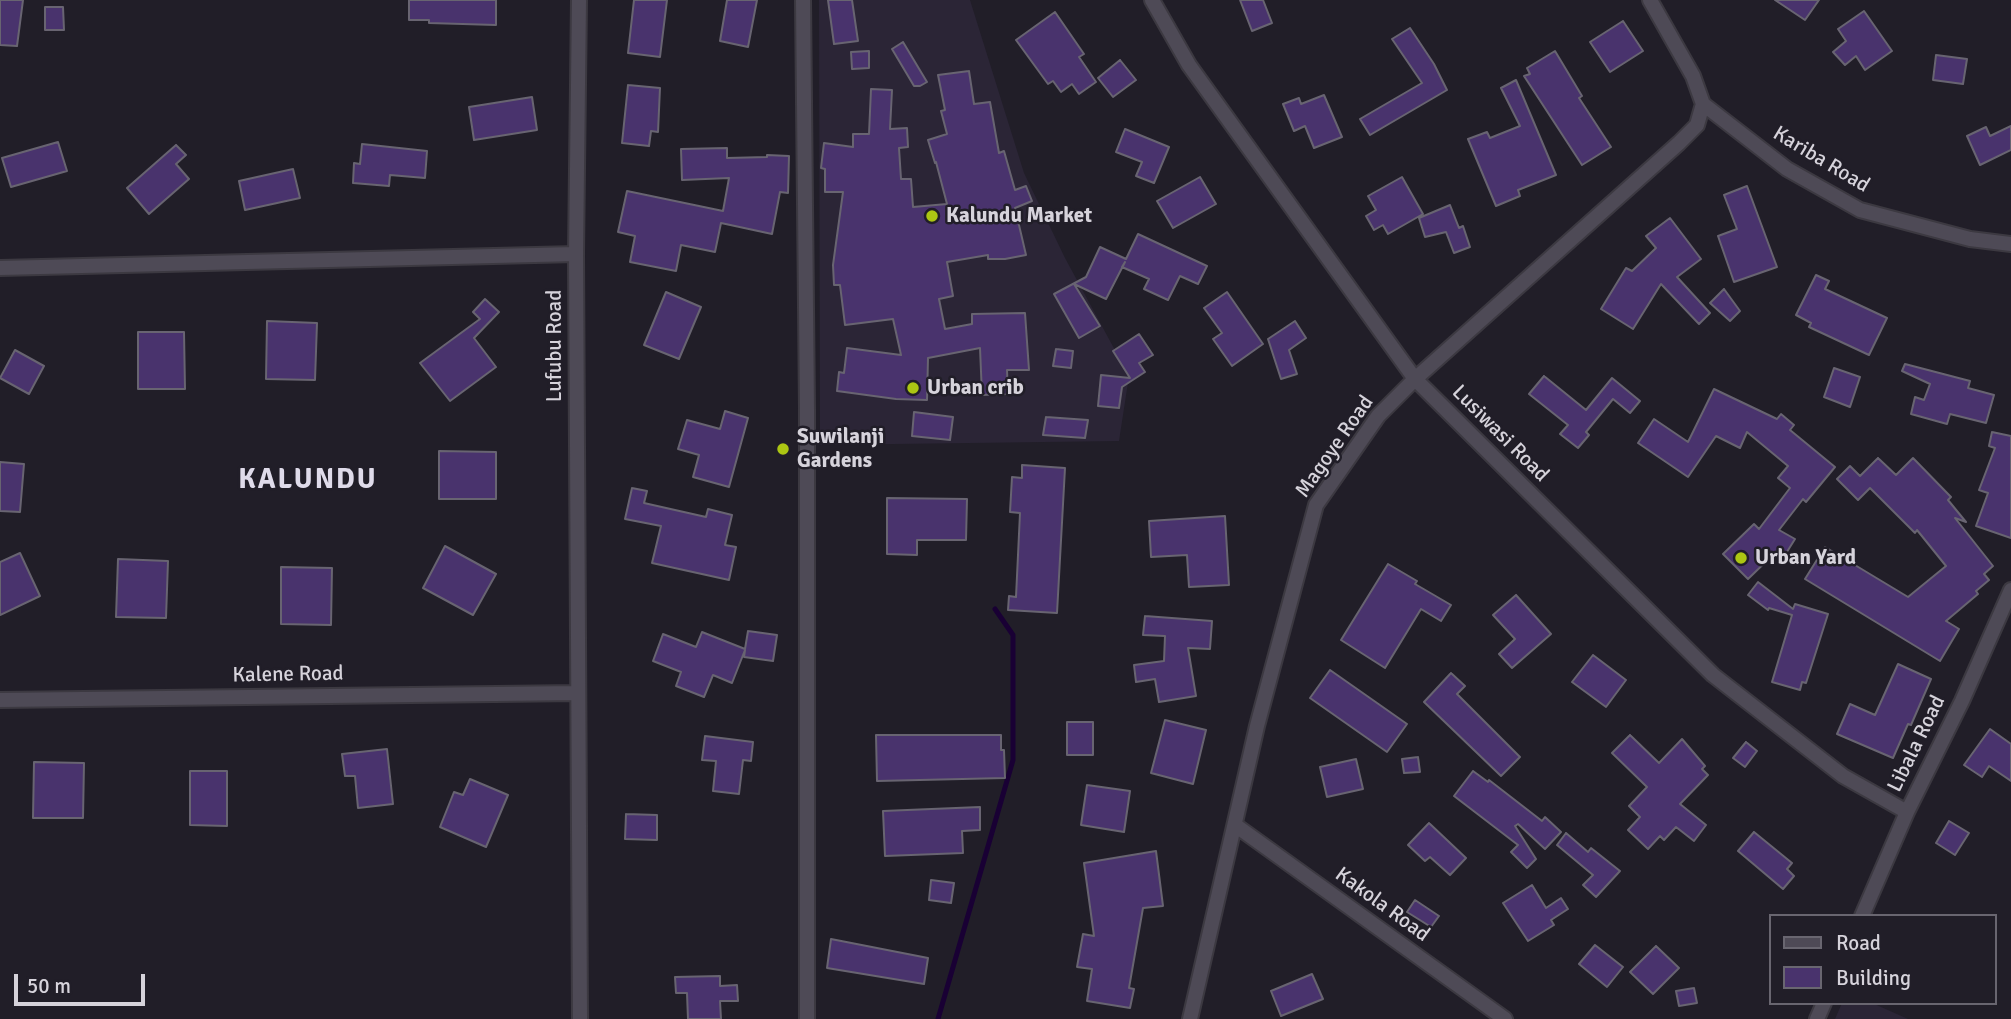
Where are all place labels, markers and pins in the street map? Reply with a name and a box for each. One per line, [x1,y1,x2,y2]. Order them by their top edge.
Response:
place label: Kalundu Market [946,203,1092,229]
marker: Kalundu Market [924,208,940,224]
place label: Urban crib [927,375,1024,401]
marker: Urban crib [905,380,921,396]
place label: Suwilanji Gardens [797,424,884,474]
marker: Suwilanji Gardens [775,441,791,457]
place label: Urban Yard [1755,545,1856,571]
marker: Urban Yard [1733,550,1749,566]

